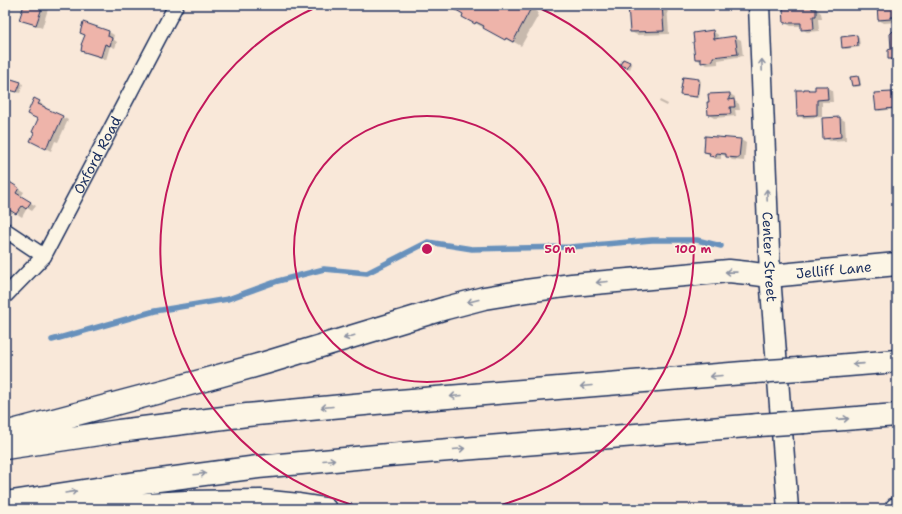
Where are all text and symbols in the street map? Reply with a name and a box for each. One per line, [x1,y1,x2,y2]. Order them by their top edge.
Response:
one-way arrow [758,59,765,72]
street label: Oxford Road [69,113,125,197]
one-way arrow [763,189,771,202]
street label: Center Street [758,211,781,303]
text: 50 m [545,241,576,257]
text: 100 m [675,241,712,257]
centre of rings [420,242,434,256]
street label: Jelliff Lane [795,257,873,283]
one-way arrow [725,268,738,276]
one-way arrow [596,279,609,286]
one-way arrow [467,298,480,305]
one-way arrow [342,334,355,341]
one-way arrow [852,361,865,368]
one-way arrow [710,372,723,379]
one-way arrow [580,382,593,389]
one-way arrow [450,393,463,400]
one-way arrow [321,403,334,411]
one-way arrow [836,415,849,422]
one-way arrow [452,446,465,453]
one-way arrow [322,457,335,464]
one-way arrow [193,470,206,478]
one-way arrow [64,488,77,496]

